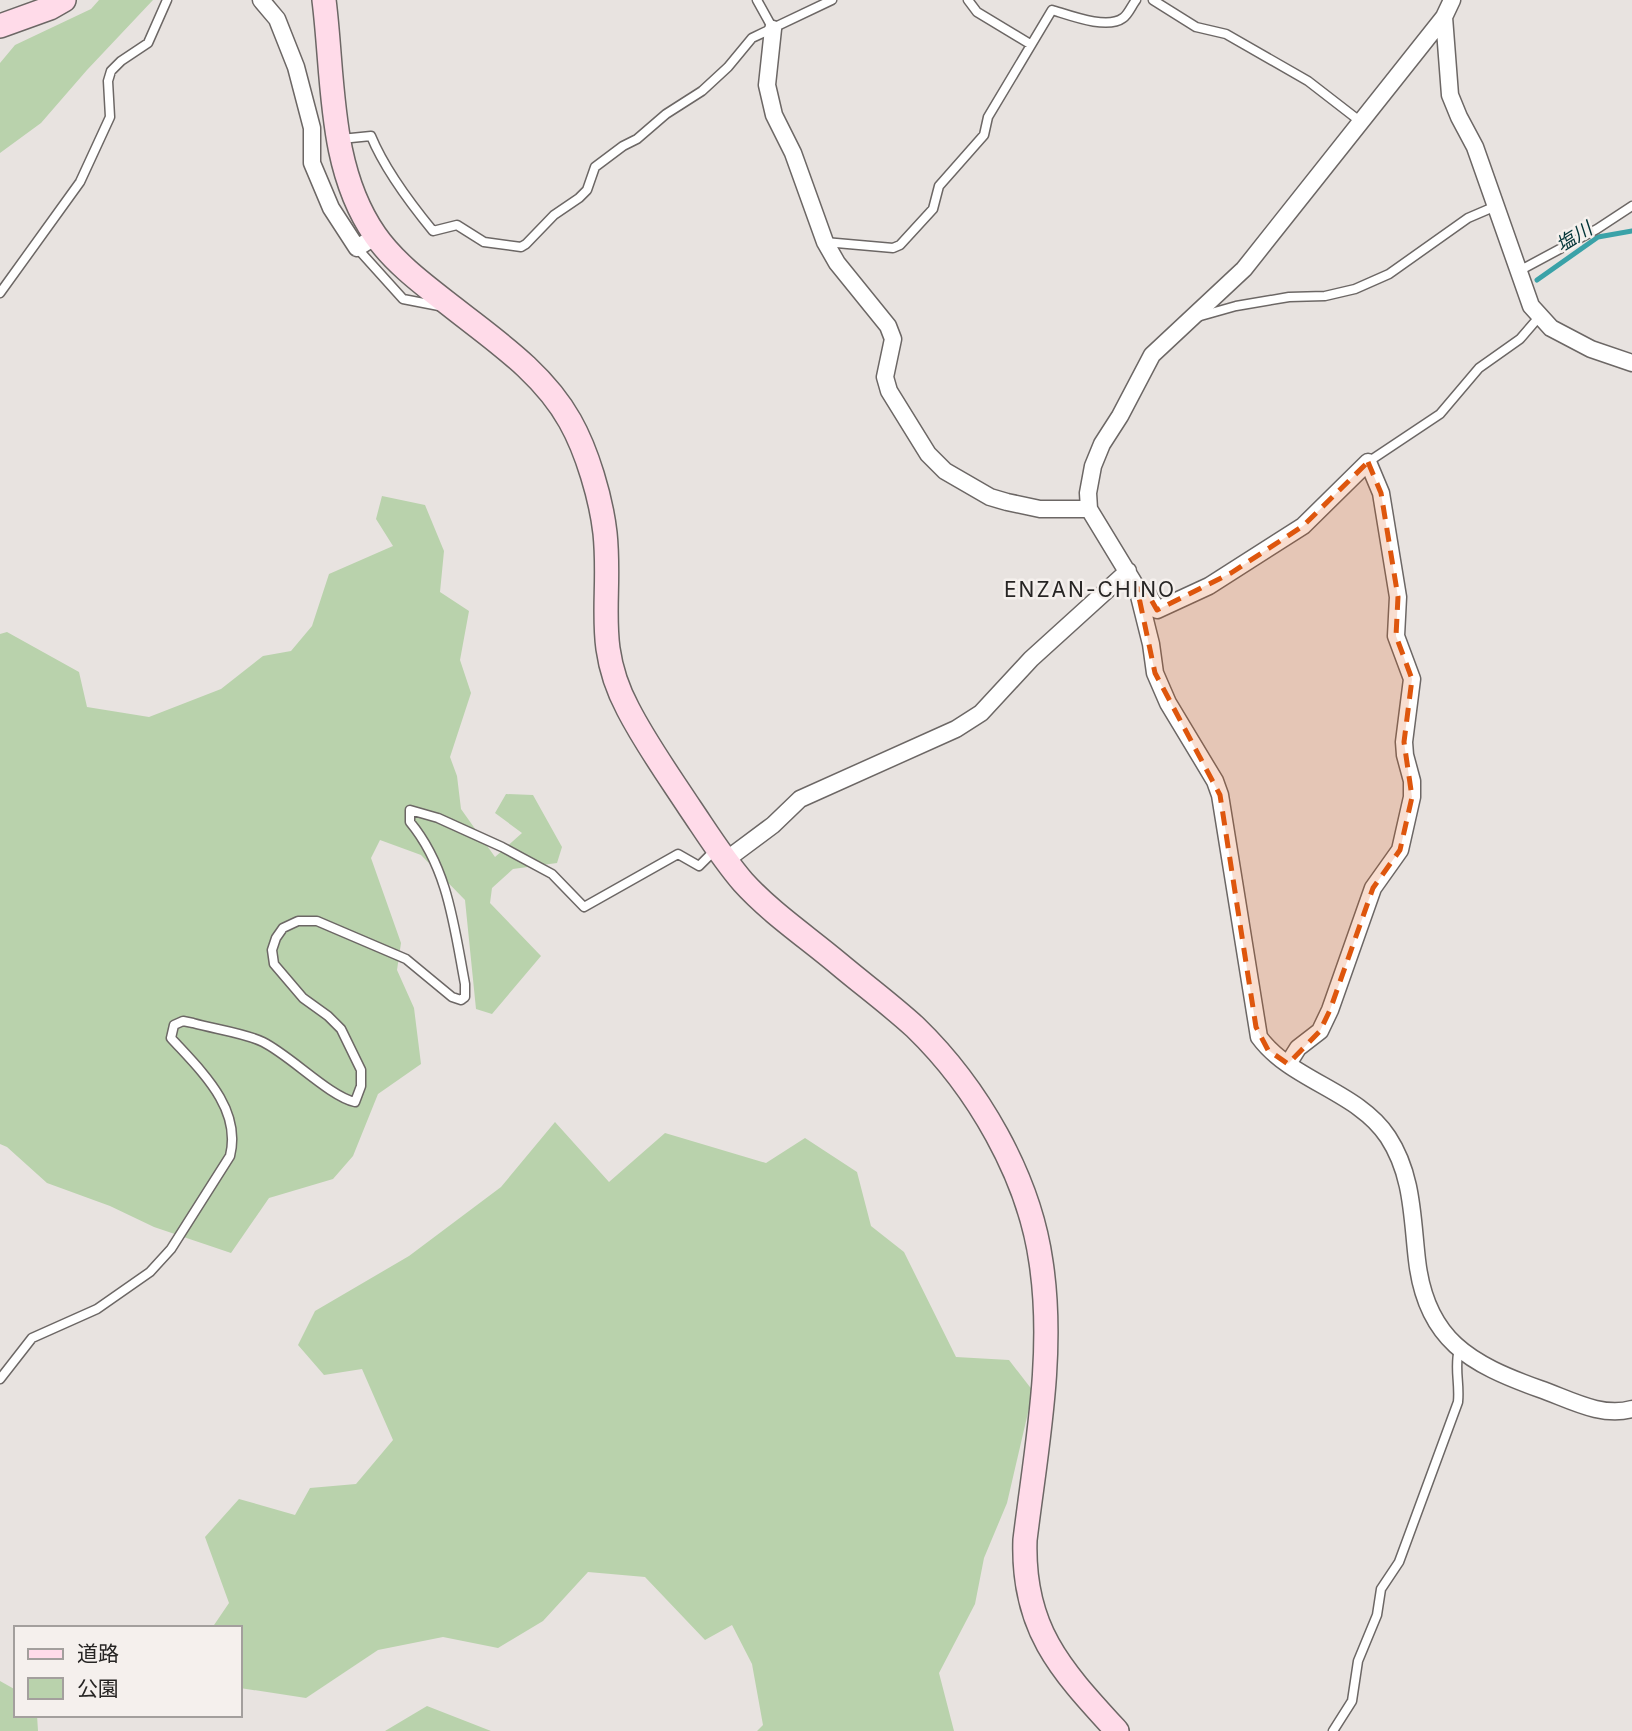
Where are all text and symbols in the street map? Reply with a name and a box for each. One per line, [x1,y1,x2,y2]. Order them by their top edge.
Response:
water label: 塩川 [1552,216,1598,257]
district label: ENZAN-CHINO [1004,577,1176,602]
legend [14,1626,242,1717]
text: 道路 [77,1641,119,1666]
text: 公園 [77,1676,119,1701]

